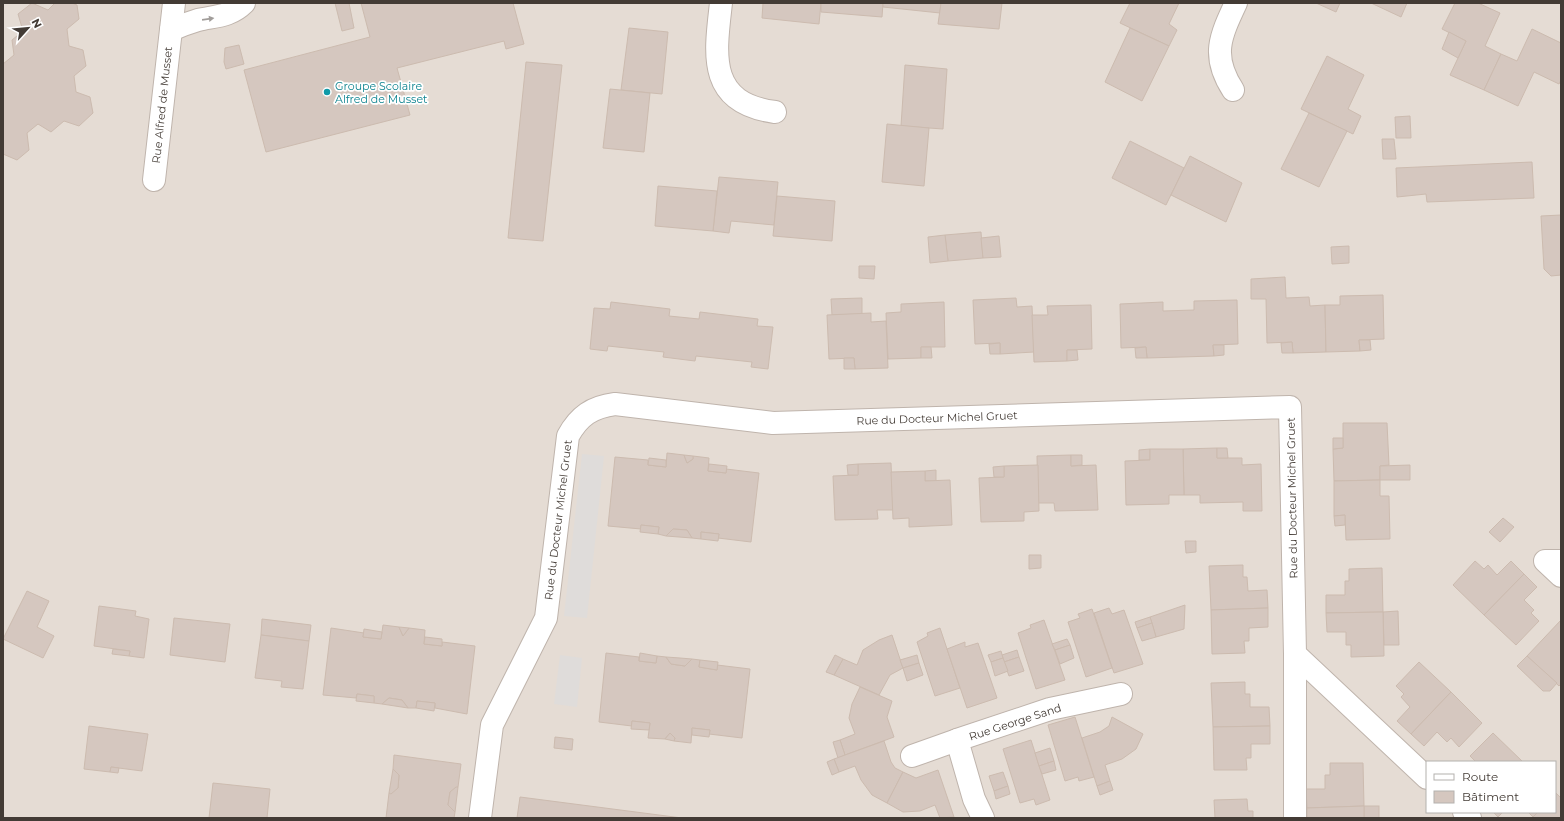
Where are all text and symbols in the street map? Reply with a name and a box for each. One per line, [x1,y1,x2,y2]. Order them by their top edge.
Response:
north arrow [8,8,48,48]
text: N [29,16,45,31]
one-way arrow [202,16,214,22]
street label: Rue Alfred de Musset [149,45,175,164]
place label: Groupe Scolaire Alfred de Musset [335,79,428,106]
marker: Groupe Scolaire Alfred de Musset [322,87,332,97]
street label: Rue du Docteur Michel Gruet [856,408,1018,428]
street label: Rue du Docteur Michel Gruet [1284,417,1300,579]
street label: Rue du Docteur Michel Gruet [541,439,575,601]
street label: Rue George Sand [967,700,1063,744]
legend [1426,761,1556,813]
text: Route [1462,769,1498,784]
text: Bâtiment [1462,789,1519,804]

